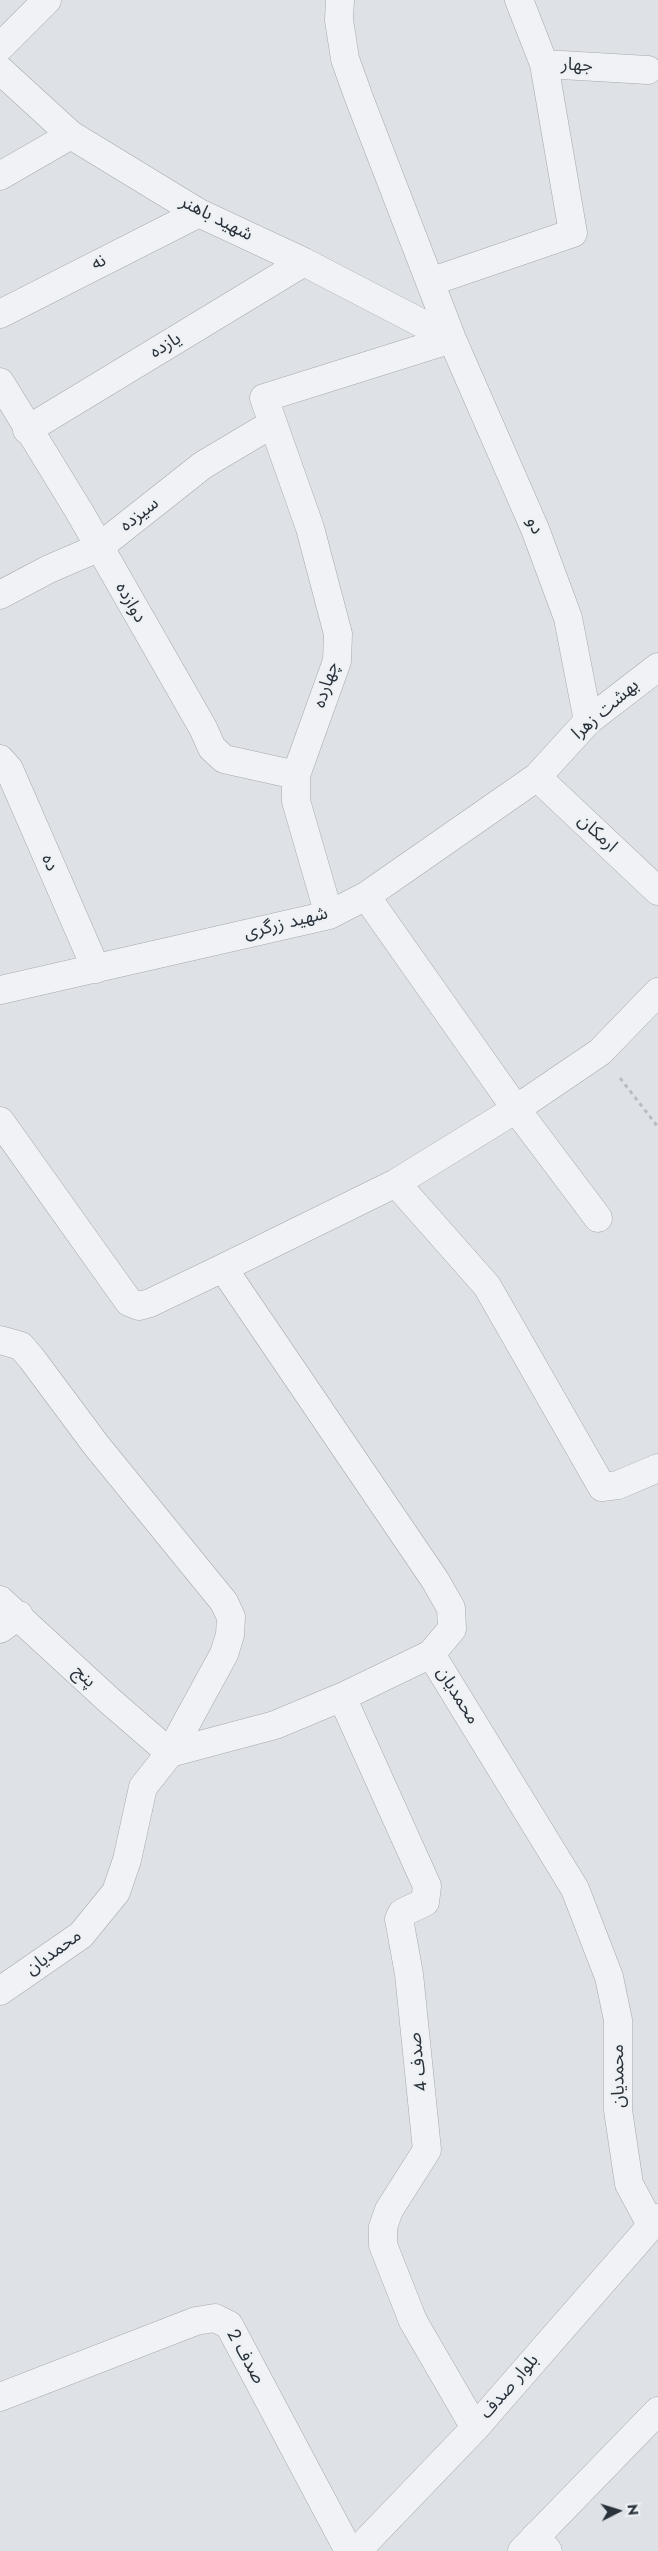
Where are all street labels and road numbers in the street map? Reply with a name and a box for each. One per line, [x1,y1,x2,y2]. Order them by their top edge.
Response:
street label: جهار [561,54,593,78]
street label: شهید باهنر [176,192,256,246]
street label: نه [88,250,110,276]
street label: یازده [146,328,186,364]
street label: سیزده [116,493,164,537]
street label: دو [521,514,547,538]
street label: دوازده [110,579,150,627]
street label: چهارده [309,659,345,711]
street label: بهشت زهرا [568,675,644,745]
street label: ارمکان [573,810,621,858]
street label: ده [36,851,62,875]
street label: شهید زرگری [242,903,330,945]
street label: پنج [68,1661,100,1693]
street label: محمدیان [431,1663,483,1729]
street label: محمدیان [22,1925,86,1981]
street label: صدف 4 [405,2031,433,2093]
street label: محمدیان [608,2044,630,2108]
street label: صدف 2 [221,2326,269,2388]
street label: بلوار صدف [476,2350,544,2424]

